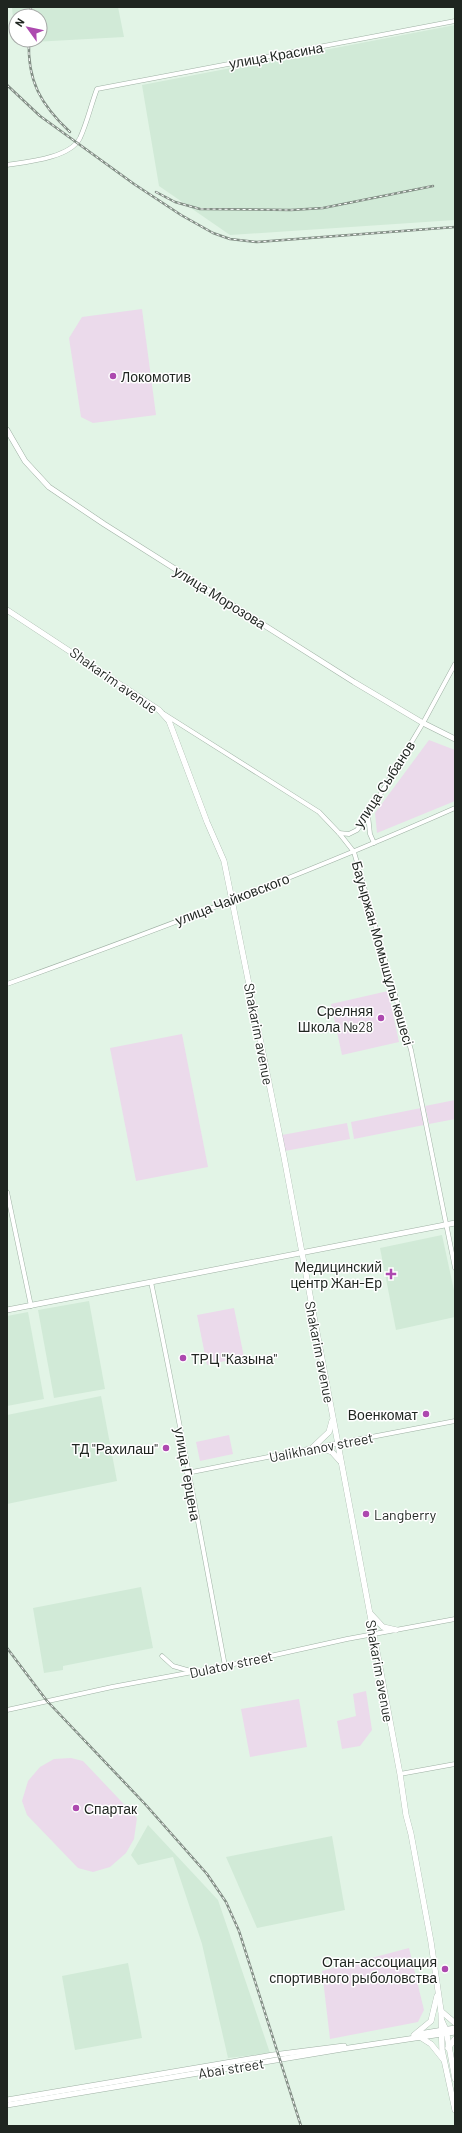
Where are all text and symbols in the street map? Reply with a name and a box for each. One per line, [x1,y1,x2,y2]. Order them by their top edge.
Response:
north arrow [8,8,48,48]
text: N [12,16,27,29]
street label: улица Красина [228,38,325,72]
place label: Локомотив [121,368,191,385]
marker: Локомотив [108,371,118,381]
street label: улица Морозова [171,562,269,632]
street label: Shakarim avenue [67,643,161,717]
street label: улица Сыбанов [350,737,418,831]
street label: Бауыржан Момышұлы көшесі [349,859,417,1047]
street label: улица Чайковского [172,869,292,929]
street label: Shakarim avenue [241,982,277,1086]
place label: Срелняя Школа №28 [298,1002,373,1035]
marker: Срелняя Школа №28 [376,1013,386,1023]
place label: Медицинский центр Жан-Ер [290,1258,382,1291]
marker: Медицинский центр Жан-Ер [385,1268,397,1280]
street label: Shakarim avenue [302,1300,338,1404]
place label: ТРЦ "Казына" [191,1350,278,1367]
marker: ТРЦ "Казына" [178,1353,188,1363]
place label: Военкомат [348,1406,419,1423]
marker: Военкомат [421,1409,431,1419]
street label: улица Герцена [171,1426,205,1522]
street label: Ualikhanov street [267,1429,375,1465]
place label: ТД "Рахилаш" [72,1440,158,1457]
marker: ТД "Рахилаш" [161,1443,171,1453]
place label: Langberry [374,1506,437,1523]
marker: Langberry [361,1509,371,1519]
street label: Shakarim avenue [363,1619,397,1723]
street label: Dulatov street [188,1647,274,1681]
place label: Спартак [84,1800,138,1817]
marker: Спартак [71,1803,81,1813]
place label: Отан-ассоциация спортивного рыболовства [269,1953,437,1986]
marker: Отан-ассоциация спортивного рыболовства [440,1964,450,1974]
street label: Abai street [197,2054,265,2082]

